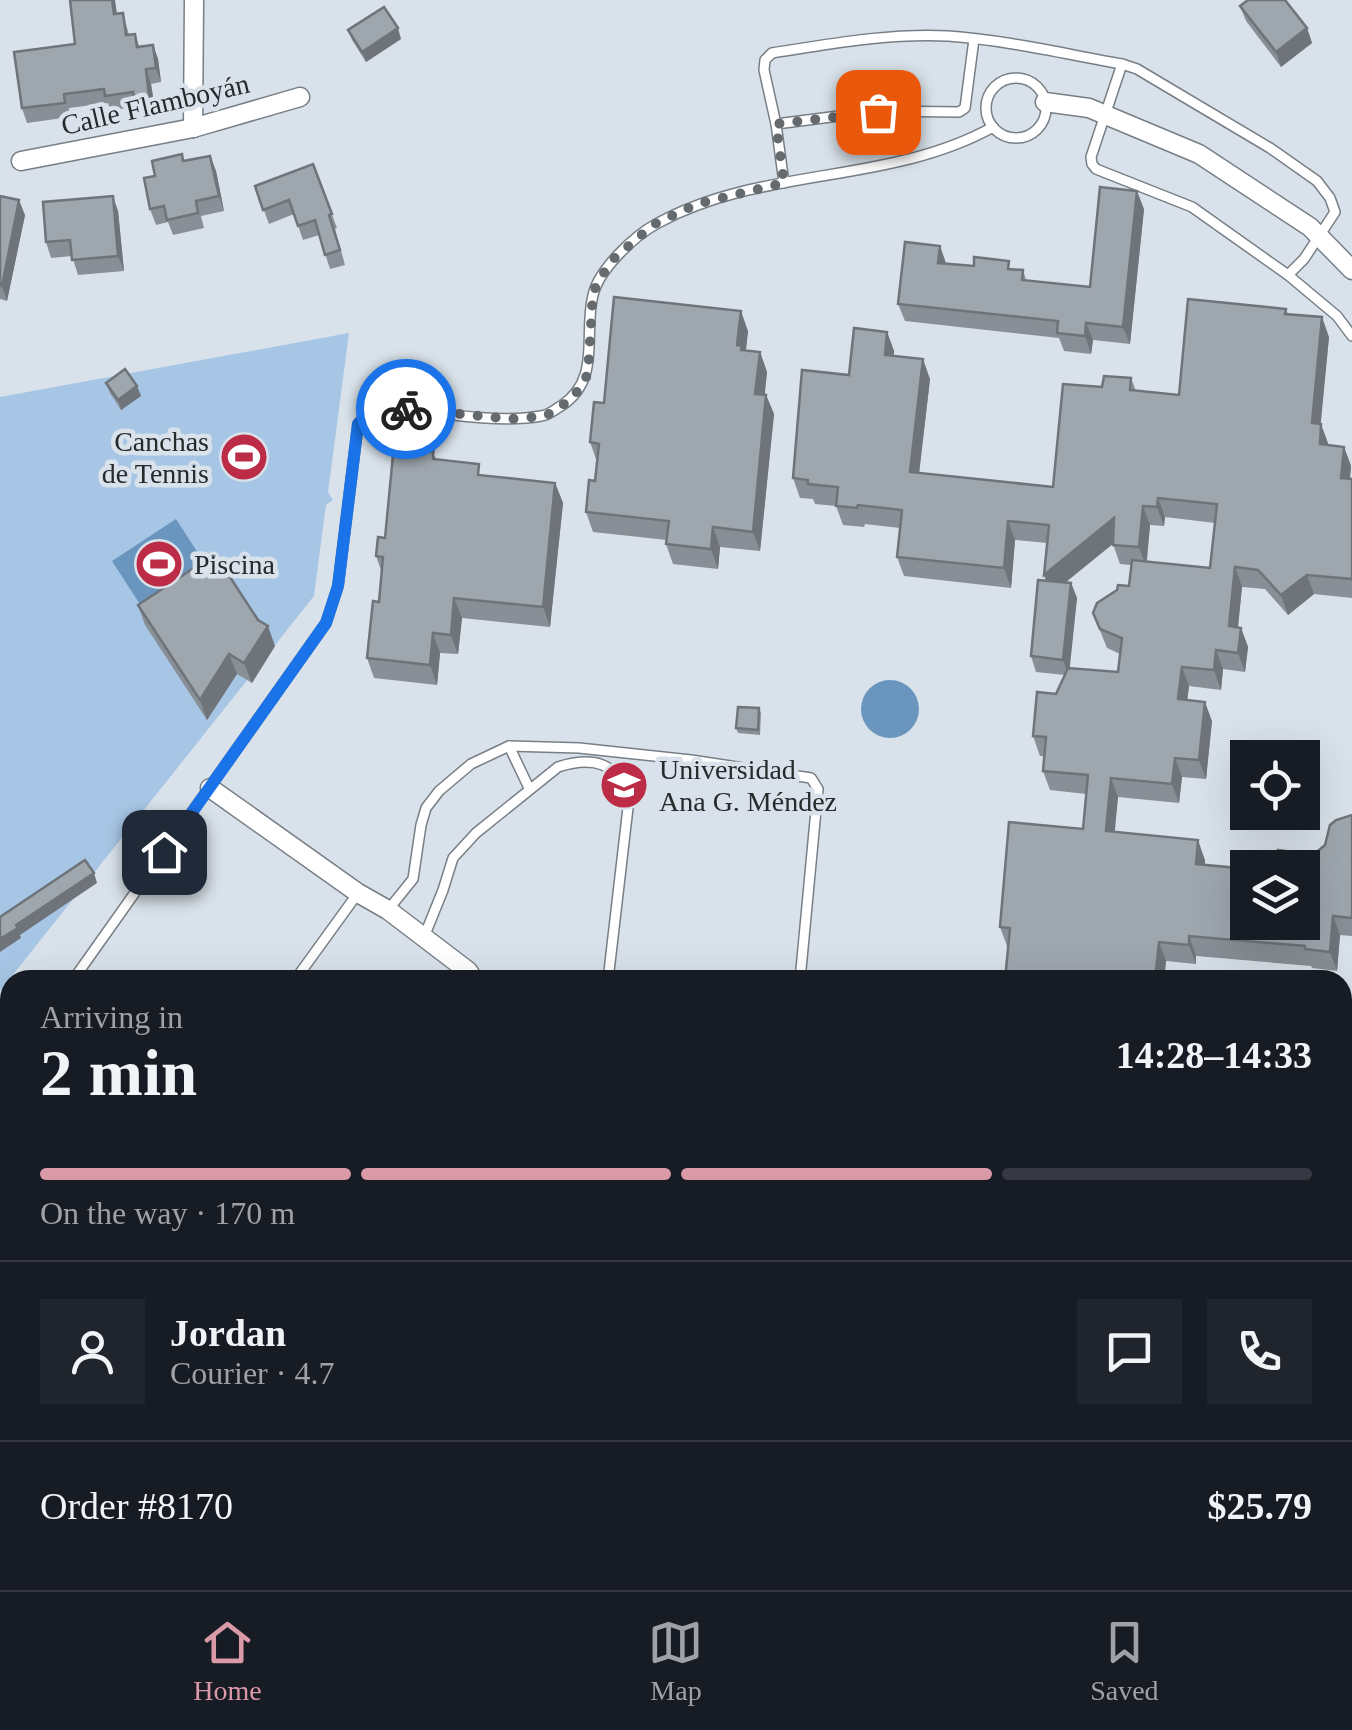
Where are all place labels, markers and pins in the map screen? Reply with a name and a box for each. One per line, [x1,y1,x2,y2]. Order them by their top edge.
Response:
pin [836,70,921,155]
place label: Canchas de Tennis [102,426,209,489]
sports icon: Canchas de Tennis [218,431,270,483]
sports icon: Piscina [133,538,185,590]
place label: Piscina [194,549,275,580]
place label: Universidad Ana G. Méndez [659,754,837,817]
school or university icon: Universidad Ana G. Méndez [598,759,650,811]
pin [122,810,207,895]

